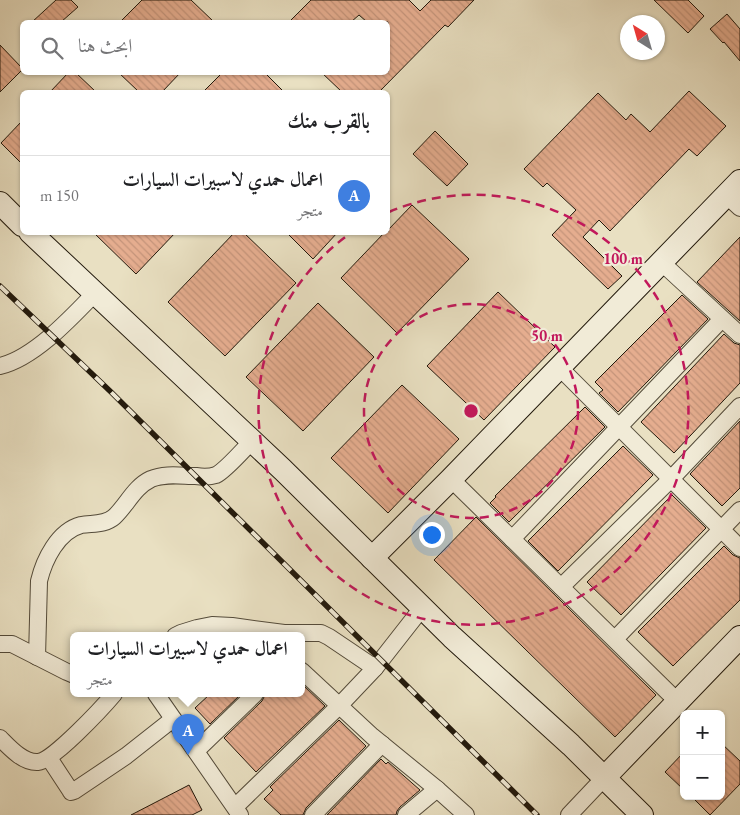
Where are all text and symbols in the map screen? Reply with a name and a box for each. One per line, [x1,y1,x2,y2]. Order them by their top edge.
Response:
north arrow [620,15,665,60]
search box [20,20,390,75]
text: ابحث هنا [78,33,132,58]
icon: search [38,34,66,62]
text: بالقرب منك [287,107,370,134]
text: اعمال حمدي لاسبيرات السيارات [123,167,323,192]
text: 150 m [40,185,79,206]
text: A [348,185,360,206]
text: متجر [298,200,323,221]
text: 100 m [603,249,643,268]
text: 50 m [531,326,563,345]
centre of rings [462,402,480,420]
your location [419,522,445,548]
popup [70,632,305,697]
text: اعمال حمدي لاسبيرات السيارات [87,636,288,661]
text: متجر [87,669,113,690]
map controls [680,710,725,800]
button: + [680,710,725,755]
pin: A [172,714,204,755]
button: − [680,755,725,800]

